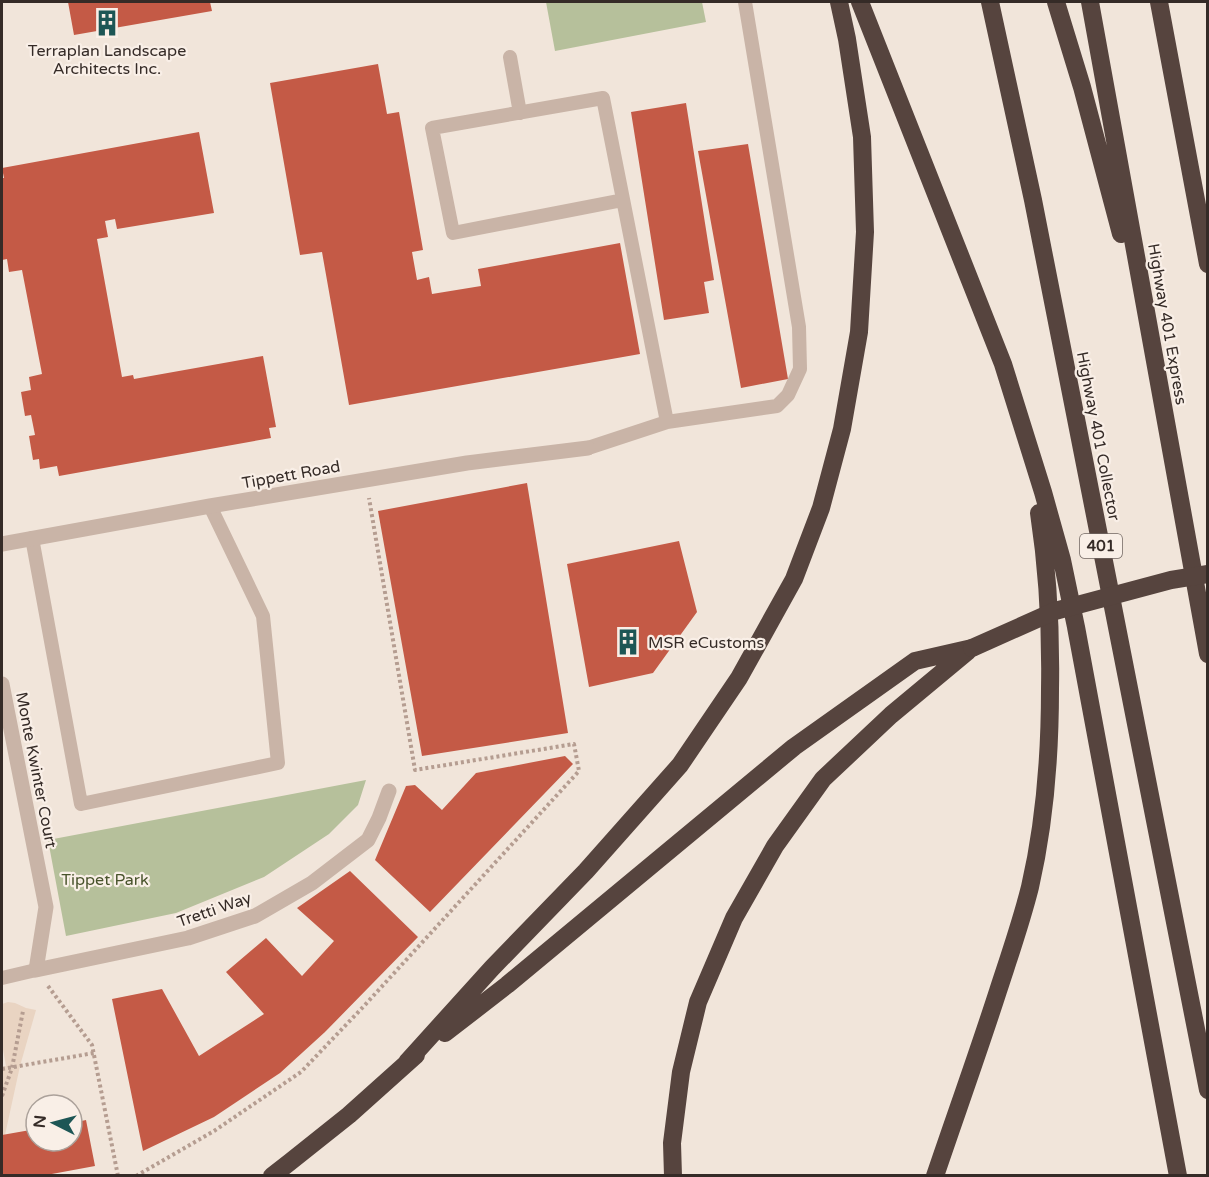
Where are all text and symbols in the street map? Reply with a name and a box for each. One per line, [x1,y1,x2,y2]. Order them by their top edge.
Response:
building icon: Terraplan Landscape Architects Inc. [92,8,122,38]
place label: Terraplan Landscape Architects Inc. [28,41,186,79]
street label: Highway 401 Express [1143,242,1191,406]
street label: Highway 401 Collector [1072,350,1124,523]
street label: Tippett Road [240,457,342,493]
road number: 401 [1080,534,1122,558]
building icon: MSR eCustoms [613,627,643,657]
place label: MSR eCustoms [648,633,764,653]
street label: Monte Kwinter Court [11,690,61,850]
park label: Tippet Park [61,870,149,890]
street label: Tretti Way [175,888,254,932]
north arrow [24,1093,84,1153]
text: N [29,1114,51,1129]

